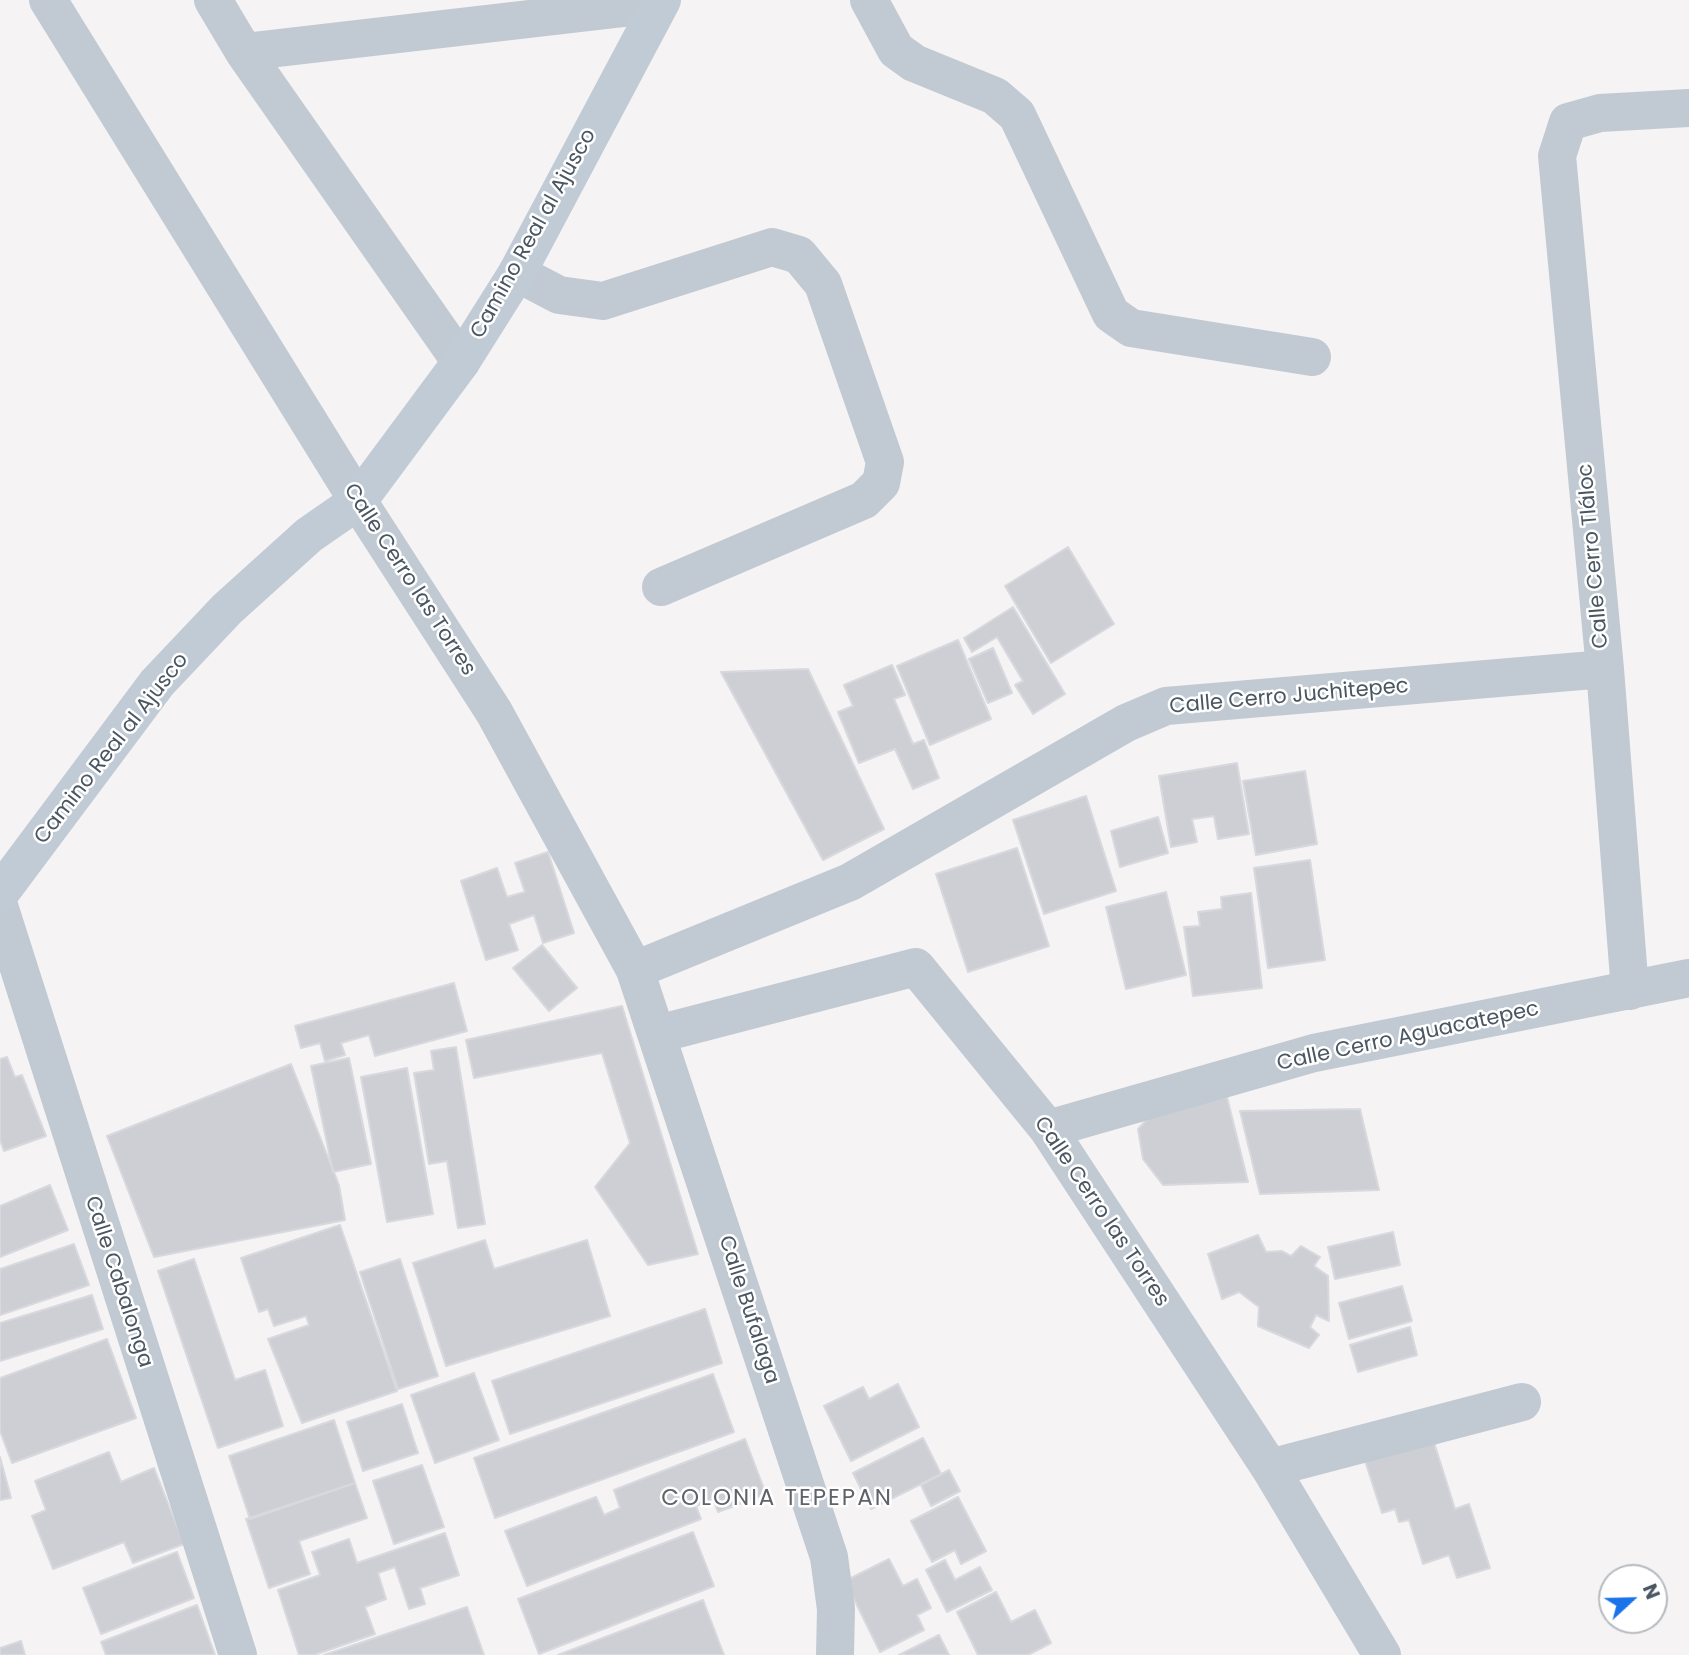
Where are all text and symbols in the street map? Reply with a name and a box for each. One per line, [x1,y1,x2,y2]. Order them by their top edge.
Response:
street label: Camino Real al Ajusco [466,125,602,343]
street label: Calle Cerro Tláloc [1573,463,1615,649]
street label: Calle Cerro las Torres [338,479,480,681]
street label: Camino Real al Ajusco [30,649,194,849]
street label: Calle Cerro Juchitepec [1168,674,1410,720]
street label: Calle Cerro Aguacatepec [1275,997,1541,1077]
street label: Calle Cerro las Torres [1028,1112,1174,1312]
street label: Calle Cabalonga [78,1193,158,1371]
street label: Calle Bufalaga [712,1233,784,1387]
district label: COLONIA TEPEPAN [663,1485,891,1513]
north arrow [1598,1564,1668,1634]
text: N [1636,1580,1666,1603]

